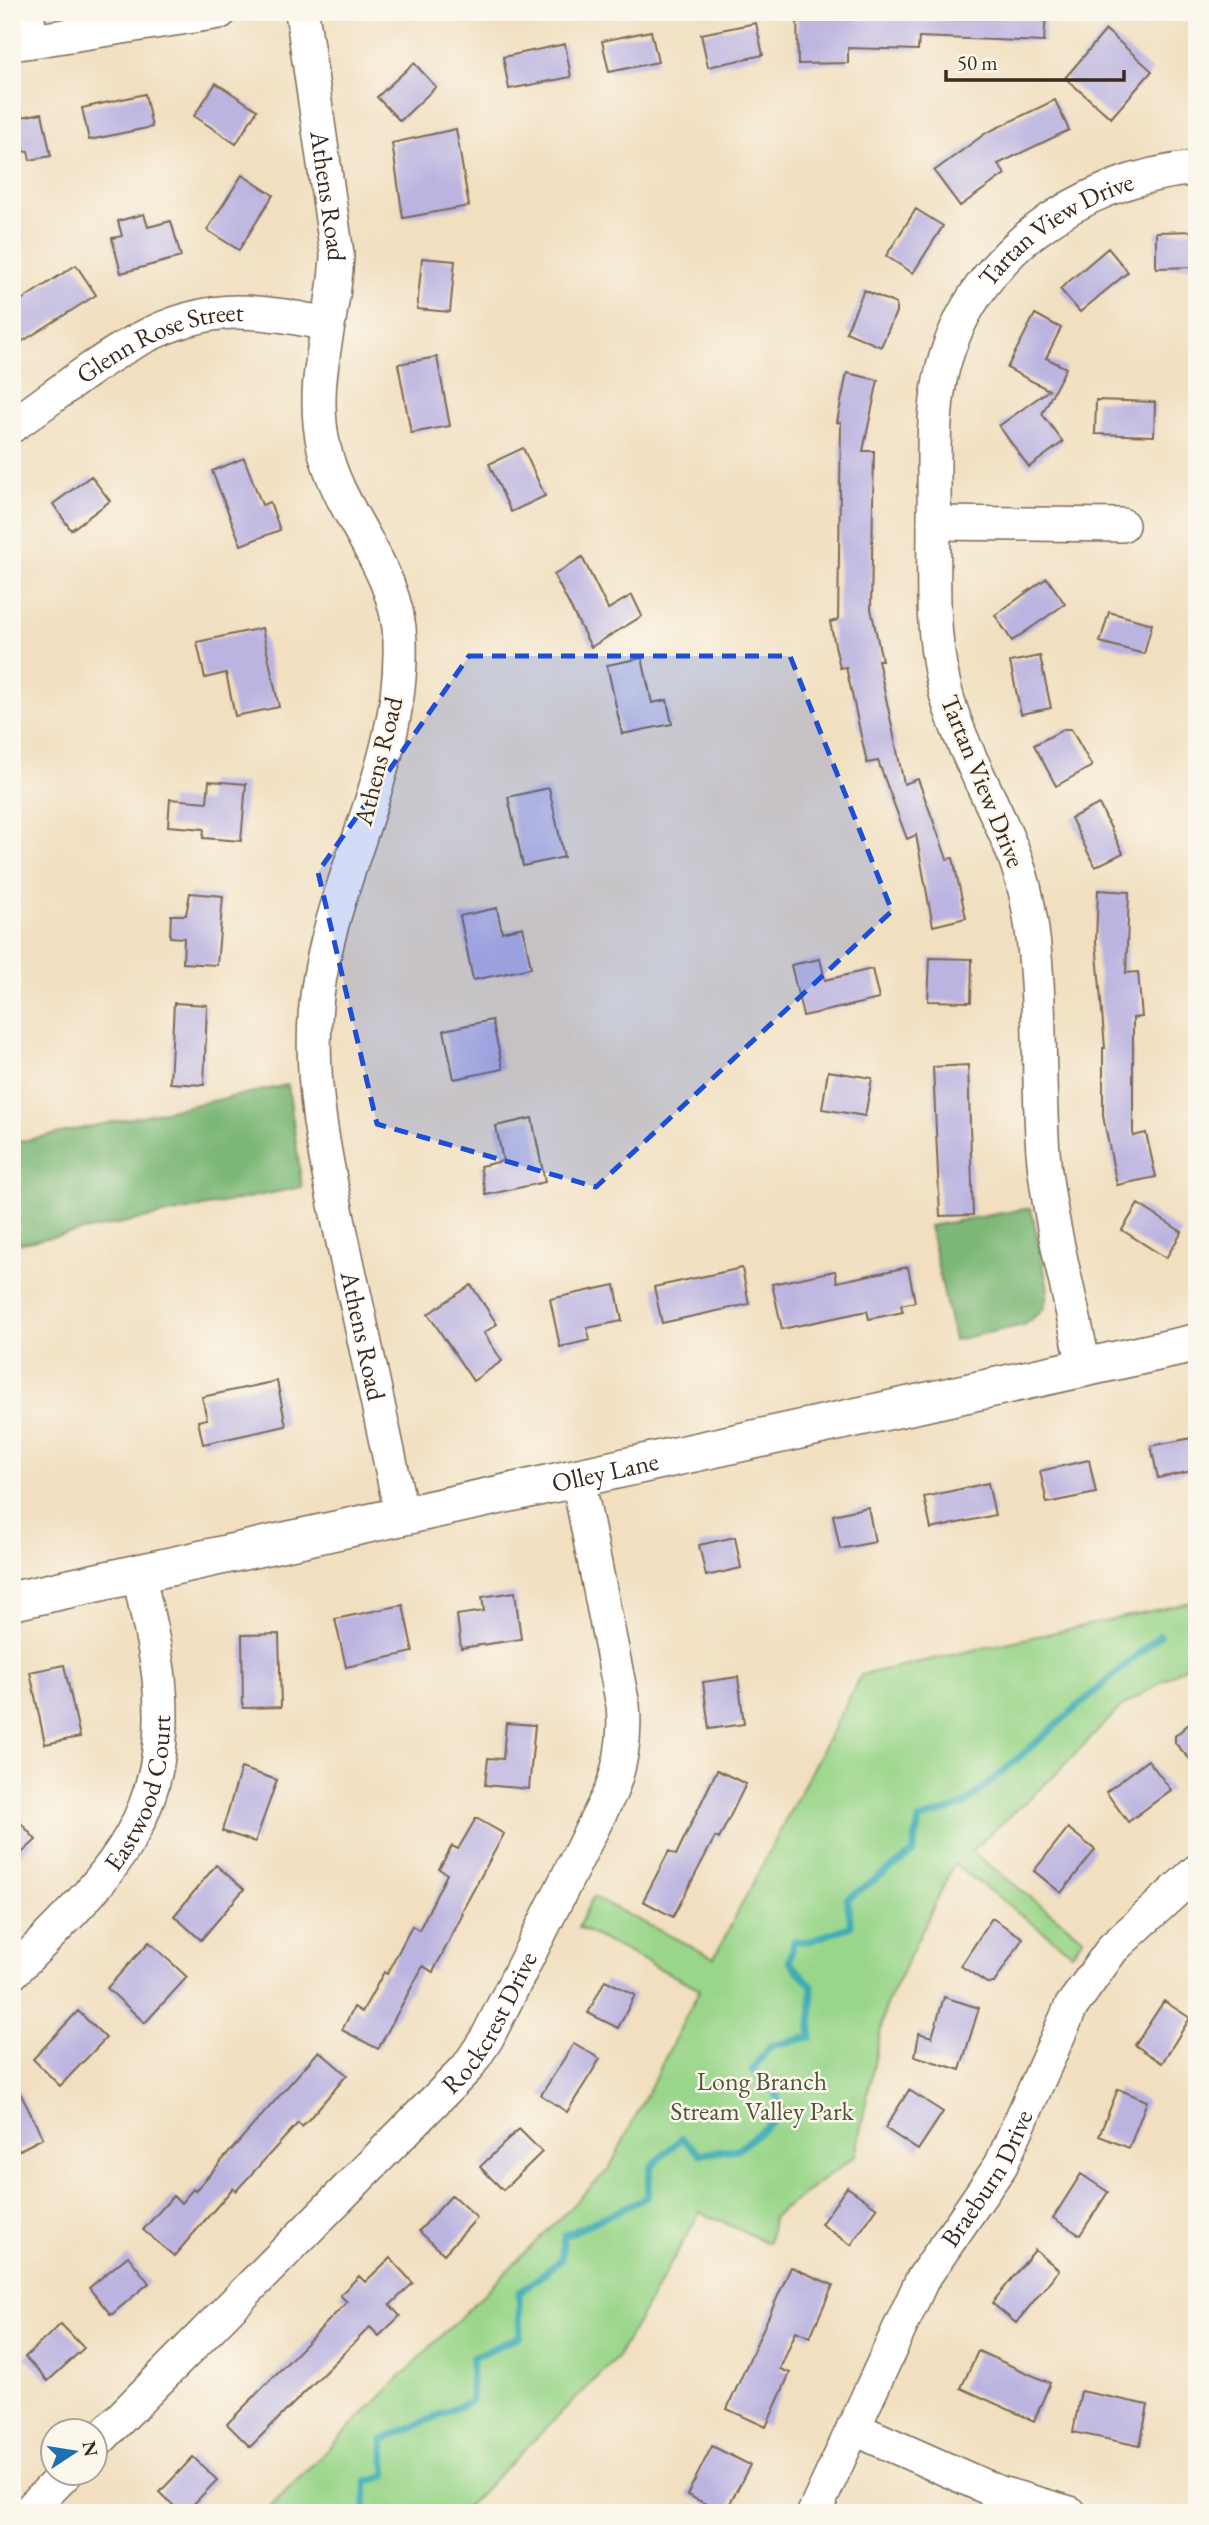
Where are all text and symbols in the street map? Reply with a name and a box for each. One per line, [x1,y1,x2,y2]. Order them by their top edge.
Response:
scale bar [946,38,1125,82]
text: 50 m [957,49,998,76]
street label: Athens Road [302,128,354,263]
street label: Tartan View Drive [971,164,1138,293]
street label: Glenn Rose Street [69,295,244,391]
street label: Tartan View Drive [933,690,1033,872]
street label: Athens Road [345,692,411,830]
street label: Athens Road [333,1267,394,1404]
street label: Olley Lane [548,1444,662,1500]
street label: Eastwood Court [96,1715,178,1878]
street label: Rockcrest Drive [434,1946,545,2101]
park label: Long Branch Stream Valley Park [670,2064,855,2128]
street label: Braeburn Drive [933,2104,1040,2254]
north arrow [38,2416,108,2486]
text: N [76,2438,104,2459]

